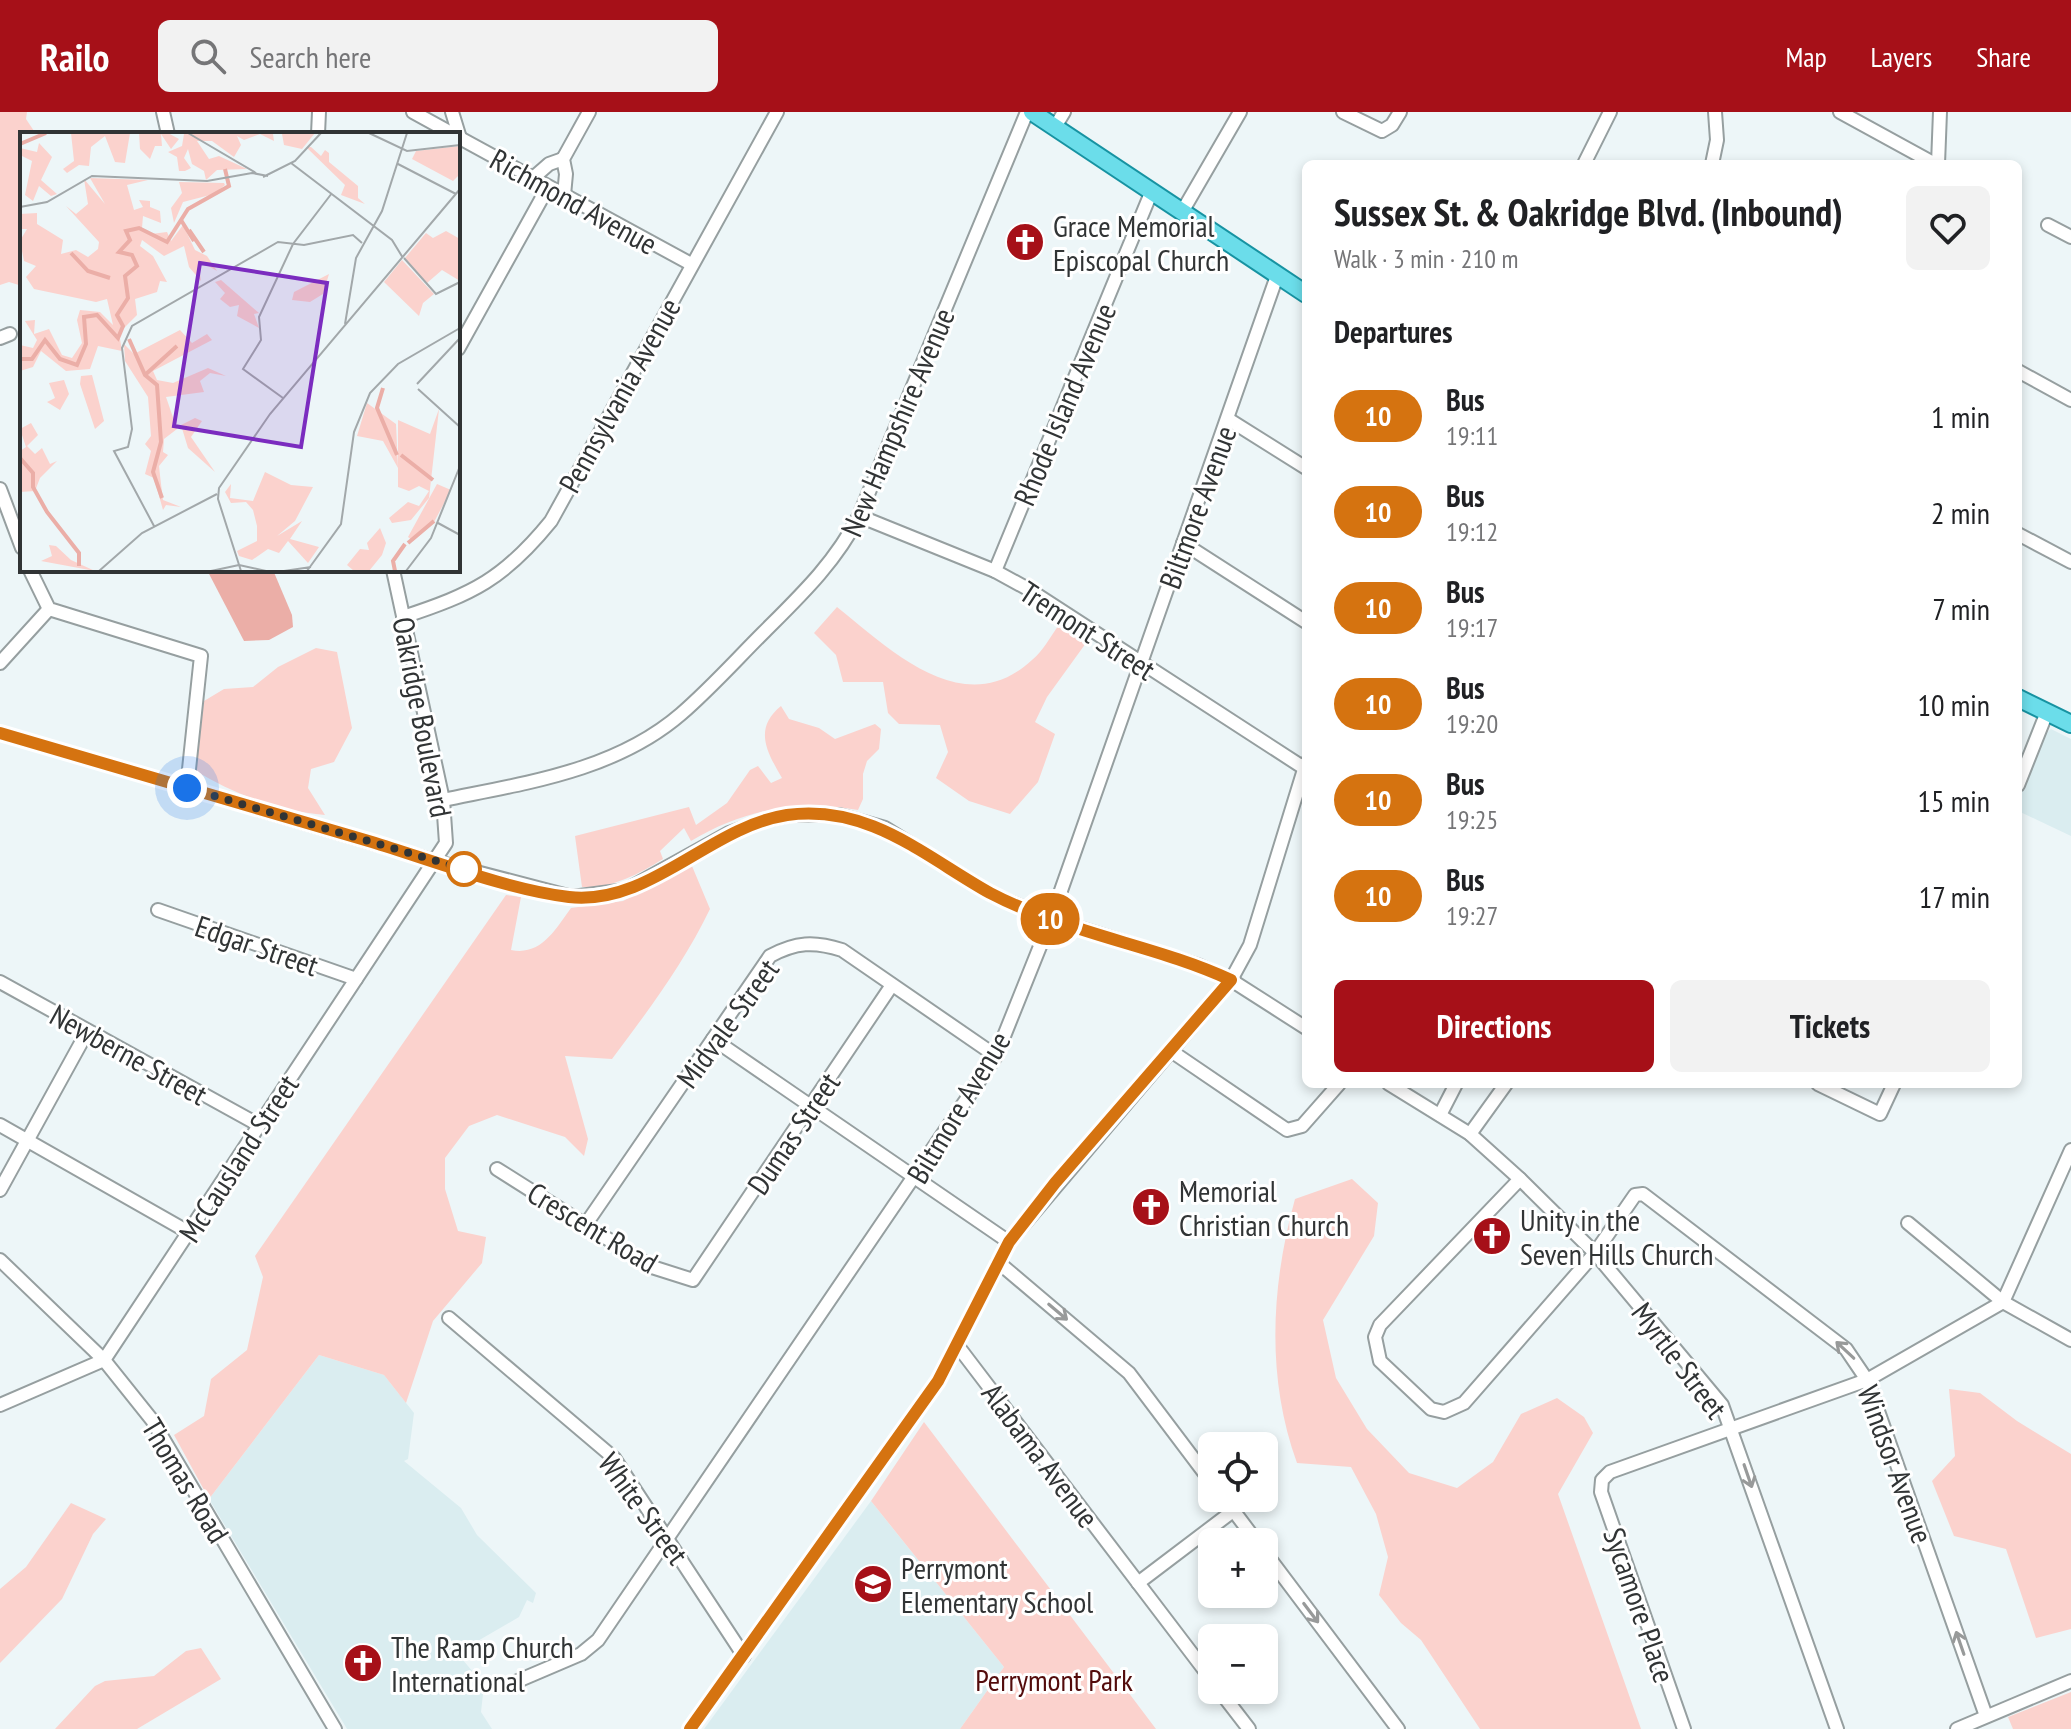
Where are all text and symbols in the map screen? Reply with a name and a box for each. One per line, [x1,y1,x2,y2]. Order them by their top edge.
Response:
search box [158,20,718,92]
text: Railo [40,32,110,81]
icon: search [186,34,230,78]
text: Search here [250,37,371,76]
text: Map [1785,38,1827,75]
text: Layers [1871,38,1932,75]
text: Share [1976,38,2031,75]
inset map [20,132,460,572]
street label: Richmond Avenue [484,139,664,263]
button: heart [1906,186,1990,270]
text: Sussex St. & Oakridge Blvd. (Inbound) [1334,187,1843,236]
place label: Grace Memorial Episcopal Church [1053,206,1229,279]
church icon: Grace Memorial Episcopal Church [1004,221,1046,263]
text: Walk · 3 min · 210 m [1334,242,1518,275]
street label: Pennsylvania Avenue [549,291,689,499]
street label: Rhode Island Avenue [1004,297,1124,511]
street label: New Hampshire Avenue [831,302,963,542]
text: Departures [1334,312,1452,351]
text: Bus [1446,380,1485,419]
text: 10 [1365,397,1391,434]
text: 1 min [1931,397,1990,436]
text: 19:11 [1446,419,1498,452]
street label: Biltmore Avenue [1150,420,1244,594]
text: Bus [1446,476,1485,515]
text: 10 [1365,493,1391,530]
text: 2 min [1931,493,1990,532]
text: 19:12 [1446,515,1498,548]
street label: Tremont Street [1013,572,1164,689]
text: Bus [1446,572,1485,611]
text: 10 [1365,589,1391,626]
text: 7 min [1932,589,1990,628]
text: 19:17 [1446,611,1498,644]
street label: Oakridge Boulevard [384,613,462,821]
text: Bus [1446,668,1485,707]
text: 10 [1365,685,1391,722]
text: 10 min [1917,685,1990,724]
text: 19:20 [1446,707,1498,740]
text: Bus [1446,764,1485,803]
your location [167,768,207,808]
text: 10 [1365,781,1391,818]
text: 15 min [1917,781,1990,820]
text: 19:25 [1446,803,1498,836]
unlabelled marker [447,852,481,886]
text: Bus [1446,860,1485,899]
text: 10 [1365,877,1391,914]
text: 17 min [1919,877,1990,916]
line badge: 10 [1014,893,1086,945]
text: 19:27 [1446,899,1498,932]
text: 10 [1037,900,1063,937]
street label: Edgar Street [190,906,324,984]
street label: Midvale Street [667,950,787,1095]
button: Directions [1334,980,1654,1072]
button: Tickets [1670,980,1990,1072]
street label: Newberne Street [44,995,215,1114]
street label: Biltmore Avenue [897,1024,1019,1190]
street label: Dumas Street [738,1064,848,1201]
street label: McCausland Street [169,1066,307,1249]
place label: Memorial Christian Church [1179,1171,1349,1244]
street label: Crescent Road [521,1173,665,1281]
church icon: Memorial Christian Church [1130,1186,1172,1228]
place label: Unity in the Seven Hills Church [1520,1200,1713,1273]
church icon: Unity in the Seven Hills Church [1471,1215,1513,1257]
street label: Myrtle Street [1624,1294,1737,1426]
one-way arrow [1047,1303,1068,1321]
one-way arrow [1836,1342,1856,1360]
street label: Alabama Avenue [974,1375,1108,1535]
street label: Windsor Avenue [1849,1380,1943,1548]
street label: Thomas Road [134,1410,238,1550]
map controls [1198,1432,1278,1704]
button: locate [1198,1432,1278,1512]
street label: White Street [590,1444,698,1572]
one-way arrow [1742,1463,1757,1488]
street label: Sycamore Place [1595,1522,1685,1688]
button: + [1198,1528,1278,1608]
place label: Perrymont Elementary School [901,1548,1093,1621]
school or university icon: Perrymont Elementary School [852,1563,894,1605]
one-way arrow [1303,1602,1320,1624]
button: − [1198,1624,1278,1704]
place label: The Ramp Church International [391,1627,574,1700]
one-way arrow [1952,1630,1967,1655]
church icon: The Ramp Church International [342,1642,384,1684]
park label: Perrymont Park [975,1660,1133,1699]

